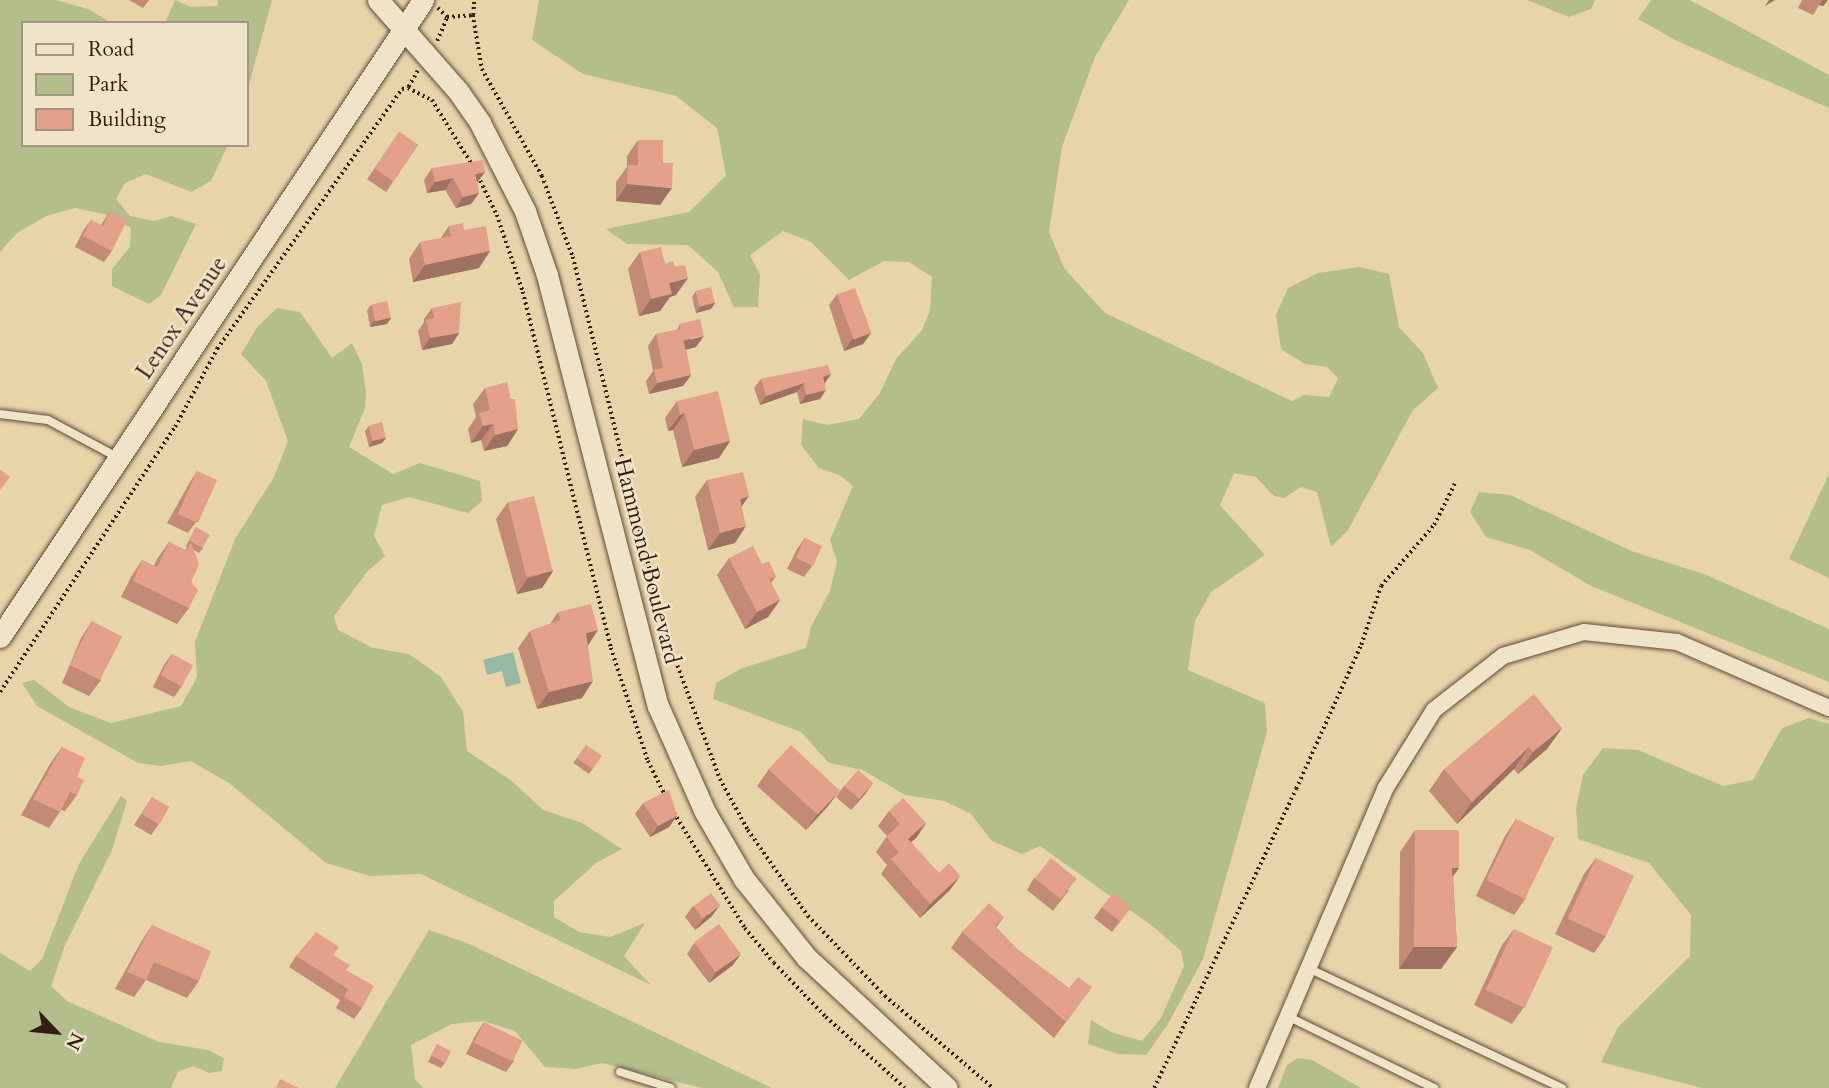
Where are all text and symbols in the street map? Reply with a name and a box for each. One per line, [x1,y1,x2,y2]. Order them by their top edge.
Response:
legend [21,21,248,147]
text: Road [88,35,134,64]
text: Park [88,70,128,99]
text: Building [88,105,166,134]
street label: Lenox Avenue [131,251,233,385]
street label: Hammond Boulevard [608,455,686,667]
north arrow [21,997,91,1067]
text: N [60,1028,90,1054]

